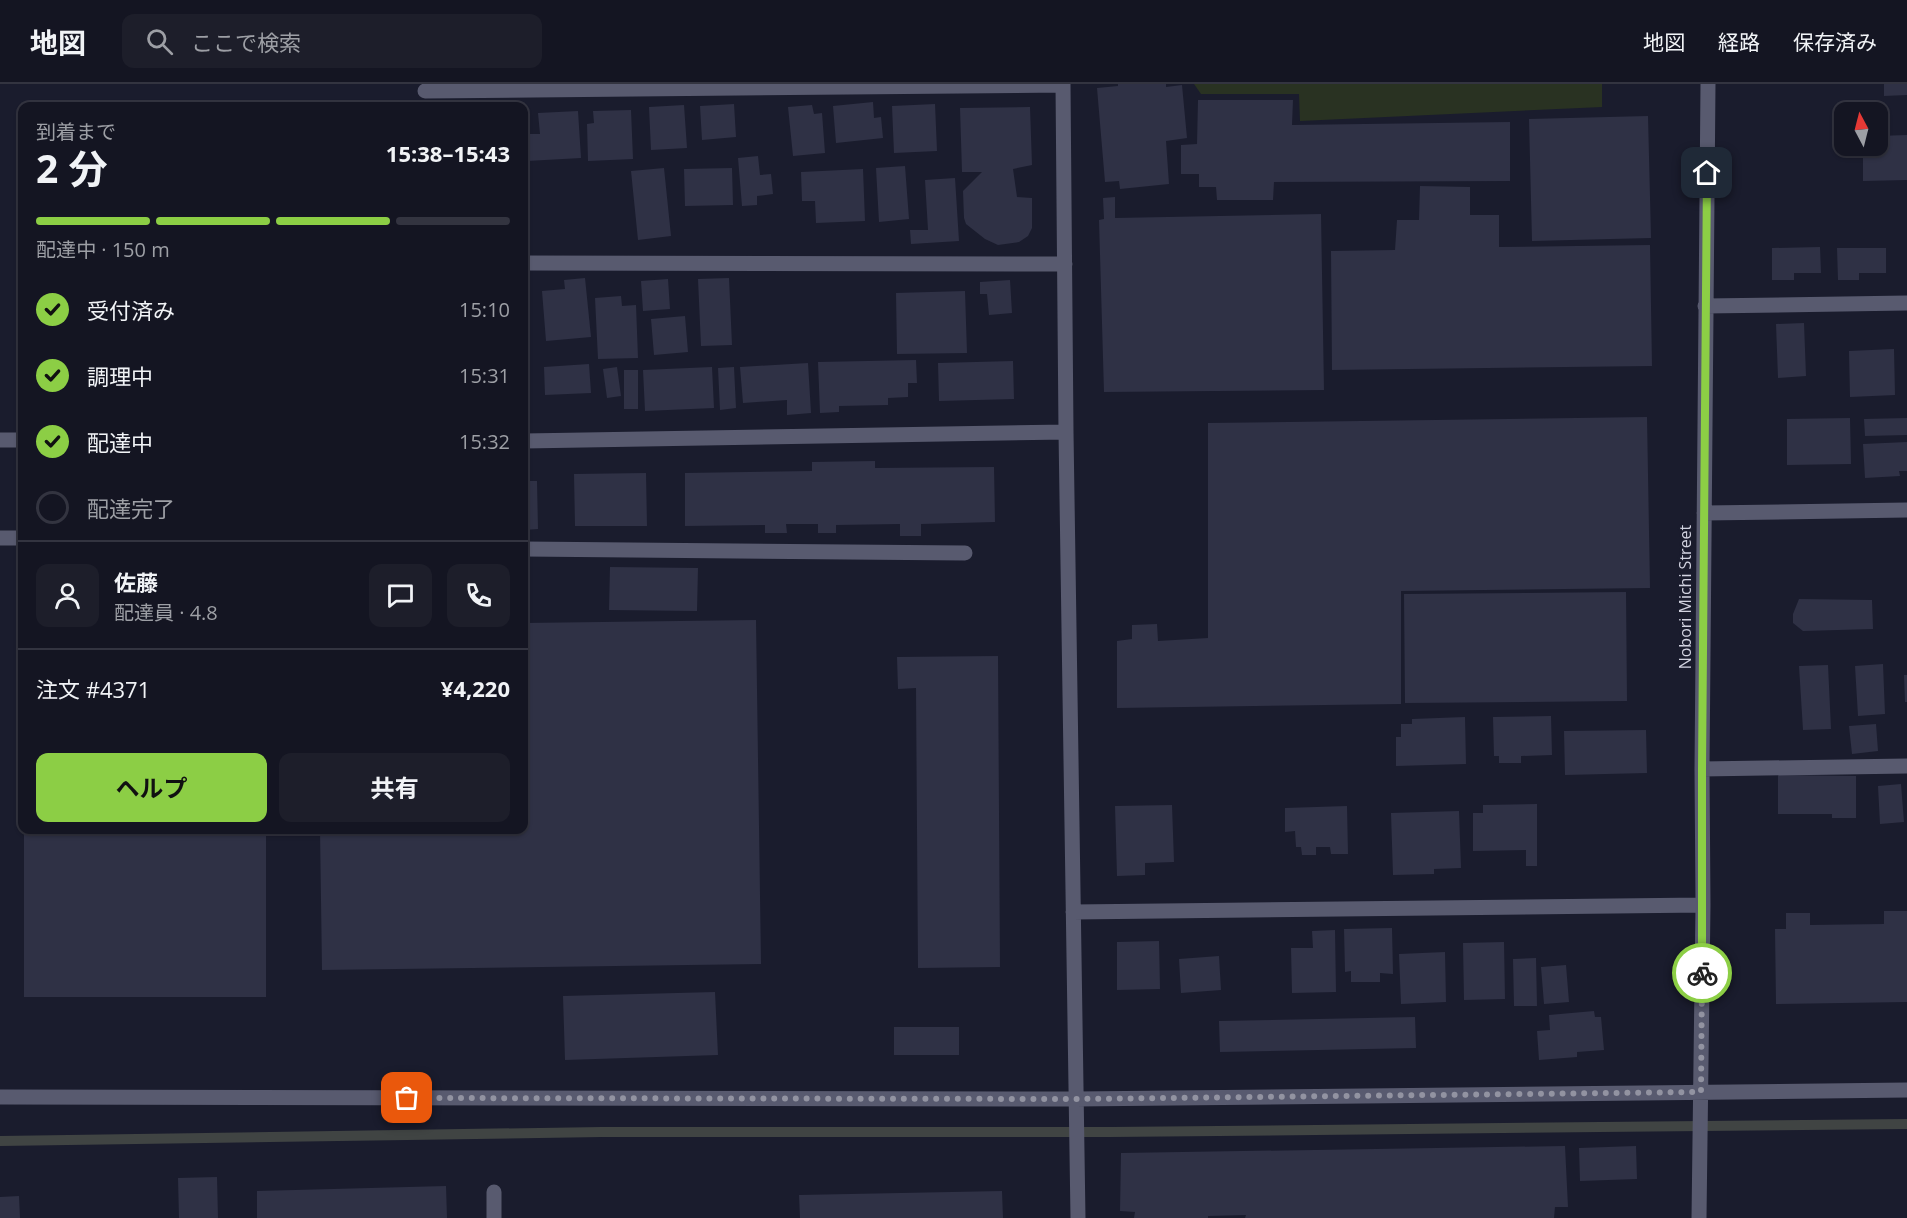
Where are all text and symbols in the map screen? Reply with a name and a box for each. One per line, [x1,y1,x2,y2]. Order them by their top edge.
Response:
search box [122,14,542,68]
text: 地図 [30,23,86,61]
icon: search [143,25,176,58]
text: ここで検索 [191,27,301,57]
text: 地図 [1643,28,1685,56]
text: 経路 [1718,28,1760,56]
text: 保存済み [1793,28,1877,56]
north arrow [1834,102,1888,156]
map controls [1834,102,1888,156]
text: 到着まで [36,118,116,145]
text: 15:38–15:43 [386,138,510,168]
text: 2 分 [36,141,107,194]
pin [1681,147,1732,198]
icon: home [1690,156,1723,189]
text: 配達中 · 150 m [36,236,170,263]
icon: check [36,293,69,326]
text: 受付済み [87,295,175,325]
text: 15:10 [459,296,510,323]
icon: check [36,359,69,392]
text: 調理中 [87,361,153,391]
text: 15:31 [459,362,510,389]
icon: check [36,425,69,458]
text: 配達中 [87,427,153,457]
text: 15:32 [459,428,510,455]
text: 配達完了 [87,493,175,523]
street label: Nobori Michi Street [1674,524,1696,669]
button: person [36,564,99,627]
button: chat [369,564,432,627]
button: phone [447,564,510,627]
text: 佐藤 [114,567,158,597]
text: 配達員 · 4.8 [114,599,218,626]
text: ¥4,220 [441,673,510,703]
text: 注文 #4371 [36,674,150,704]
button: ヘルプ [36,753,267,822]
button: 共有 [279,753,510,822]
courier [1672,943,1732,1003]
icon: bike [1686,957,1719,990]
pin [381,1072,432,1123]
icon: bag [390,1081,423,1114]

